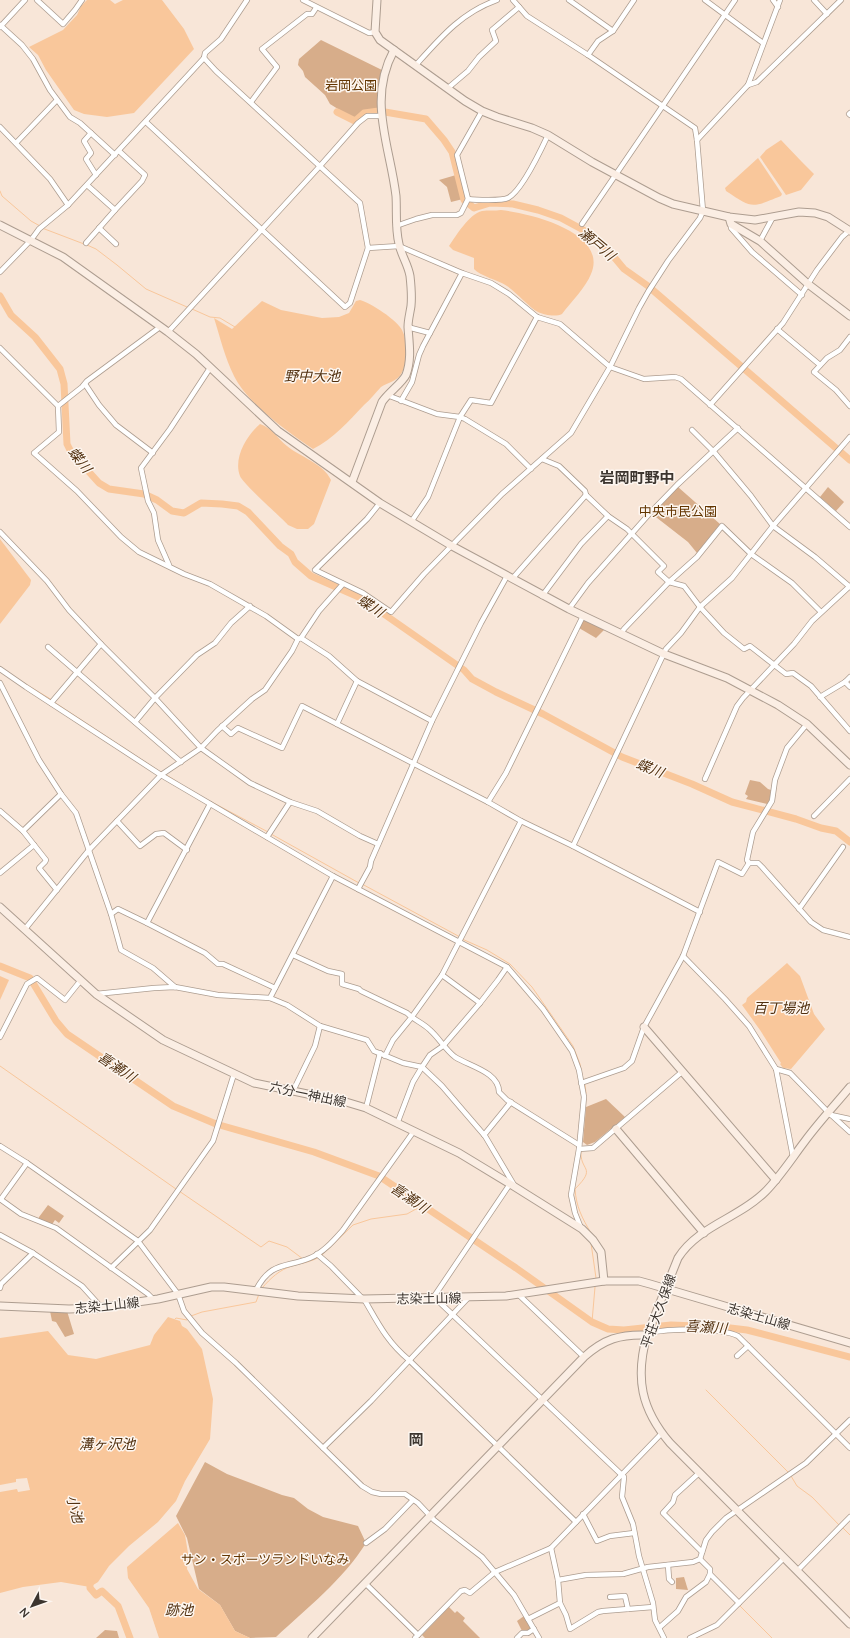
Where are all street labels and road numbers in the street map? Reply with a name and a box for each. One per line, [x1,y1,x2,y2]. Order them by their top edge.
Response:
street label: 六分一神出線 [268,1078,348,1110]
street label: 平荘大久保線 [637,1272,679,1350]
street label: 志染土山線 [396,1289,462,1307]
street label: 志染土山線 [74,1294,140,1316]
street label: 志染土山線 [726,1299,792,1333]

